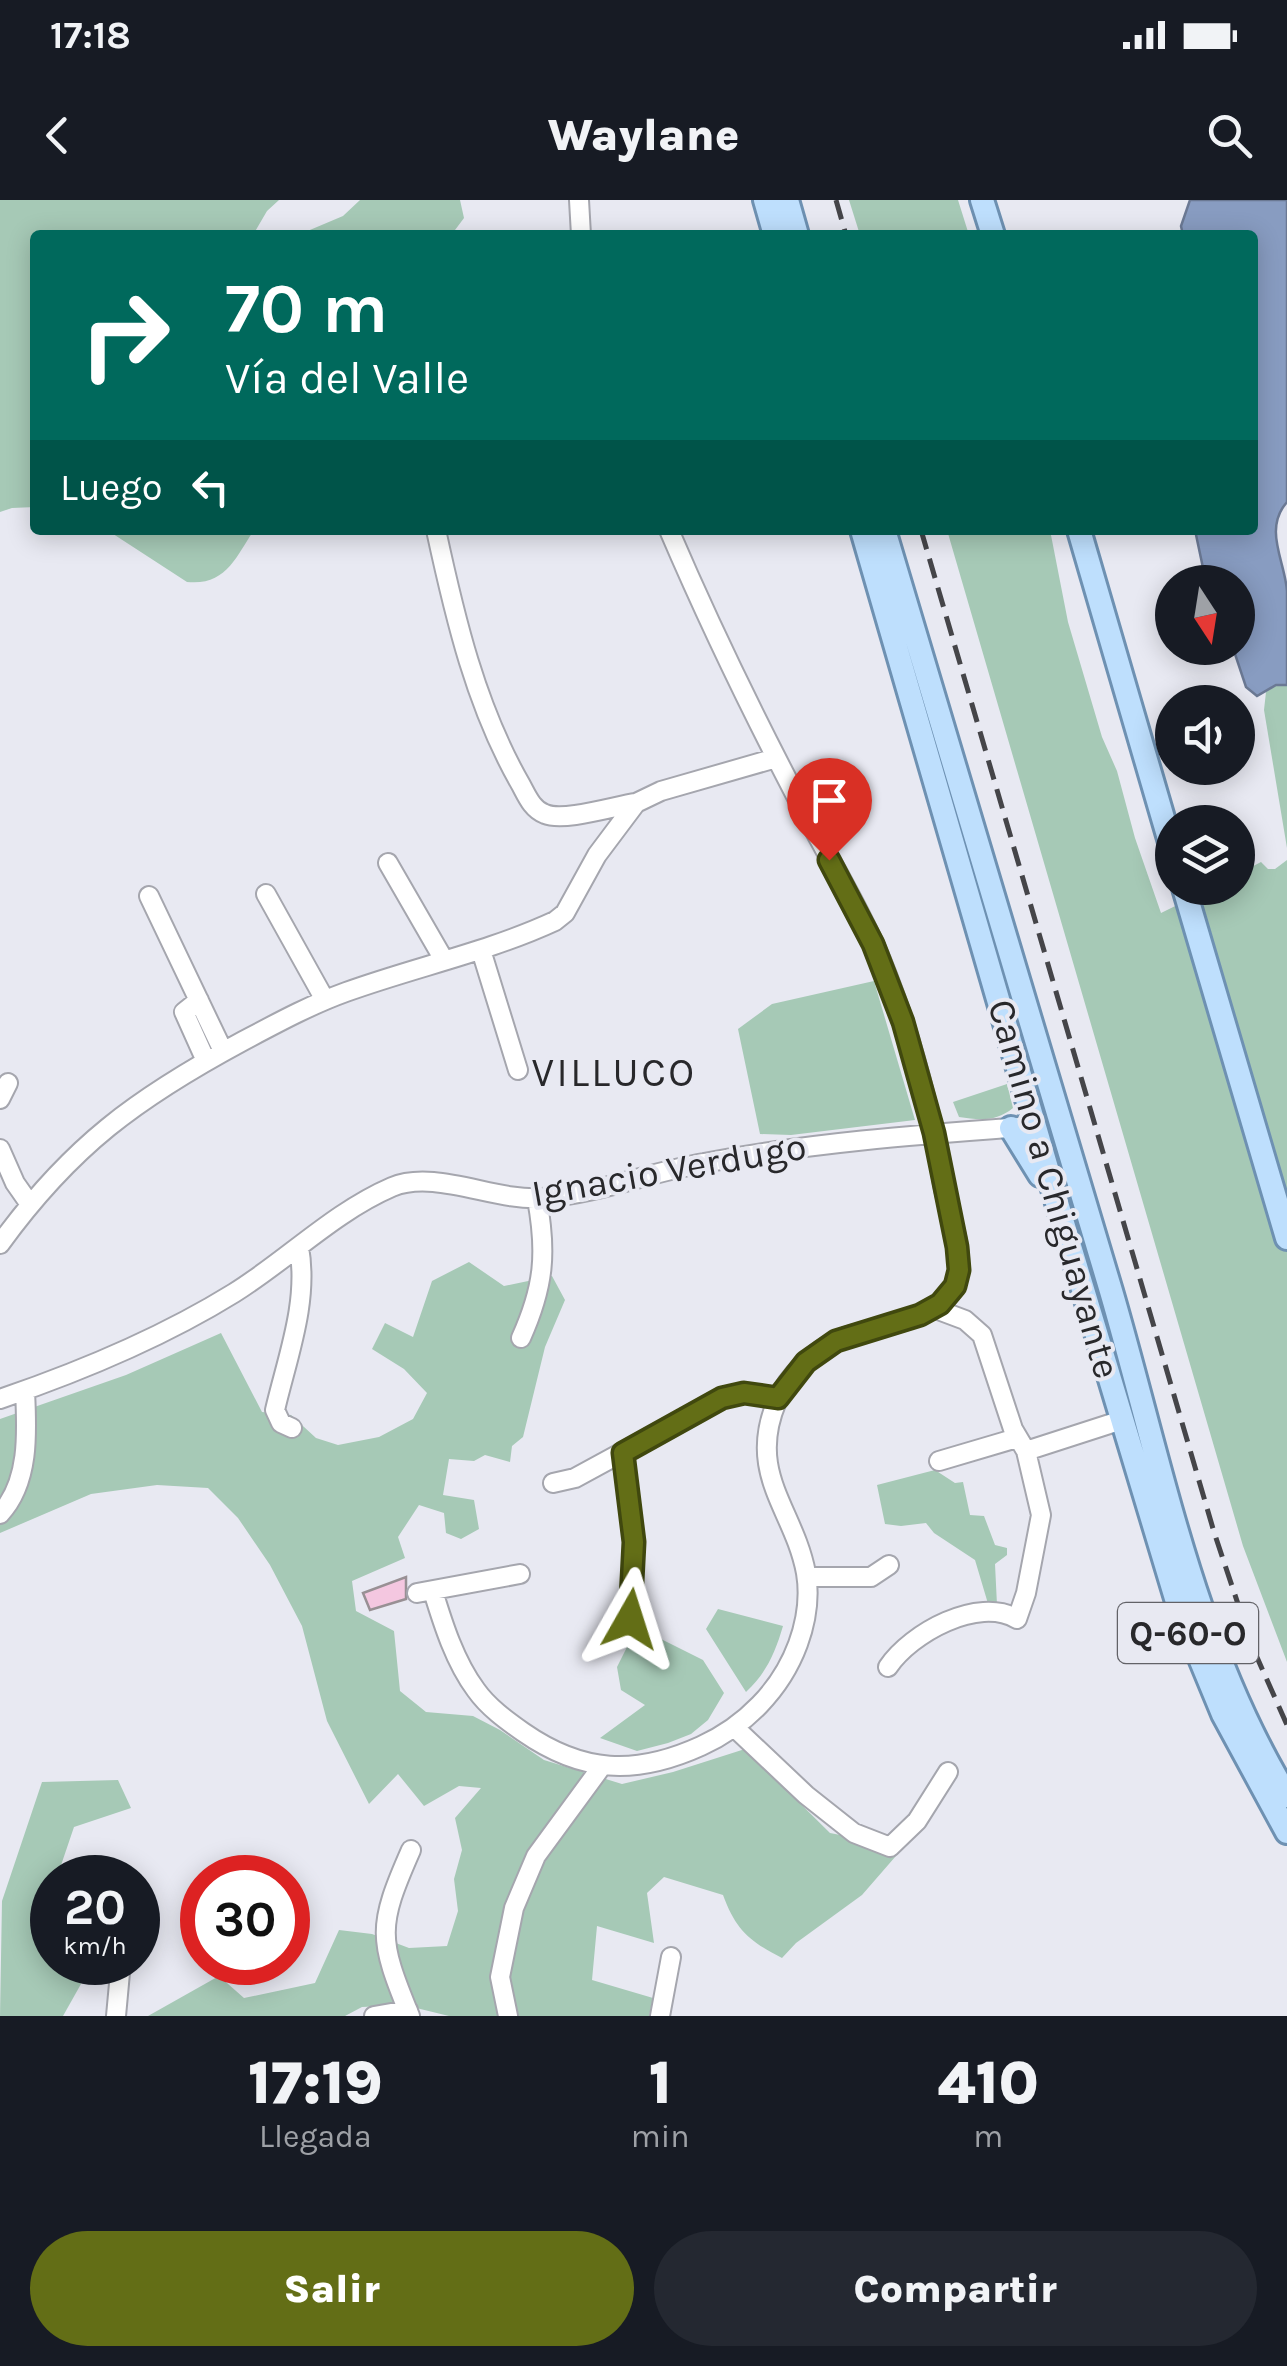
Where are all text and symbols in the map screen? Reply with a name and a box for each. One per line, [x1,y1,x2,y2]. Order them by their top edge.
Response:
text: 17:18 [50,13,131,58]
icon: back [30,108,85,163]
icon: search [1202,108,1257,163]
text: Waylane [548,109,739,161]
text: 70 m [225,268,388,350]
icon: right [60,270,190,400]
text: Vía del Valle [225,352,469,404]
icon: left [183,460,238,515]
text: Luego [60,465,163,510]
north arrow [1155,565,1255,665]
map controls [1155,565,1255,905]
button: sound [1155,685,1255,785]
pin [787,758,872,861]
icon: arrive [802,773,857,828]
button: layers [1155,805,1255,905]
street label: Camino a Chiguayante [978,994,1130,1384]
district label: VILLUCO [531,1049,697,1096]
street label: Ignacio Verdugo [528,1124,810,1216]
position arrow [578,1567,682,1671]
road number: Q-60-O [1118,1603,1258,1663]
speed limit sign: 30 [180,1855,310,1985]
text: 20 [64,1878,126,1937]
text: km/h [63,1931,127,1960]
text: 17:19 [248,2048,383,2118]
text: 1 [649,2048,672,2118]
text: 410 [938,2048,1039,2118]
text: Llegada [259,2118,372,2155]
text: min [631,2118,690,2155]
text: m [973,2118,1003,2155]
button: Salir [30,2231,634,2346]
button: Compartir [654,2231,1257,2346]

